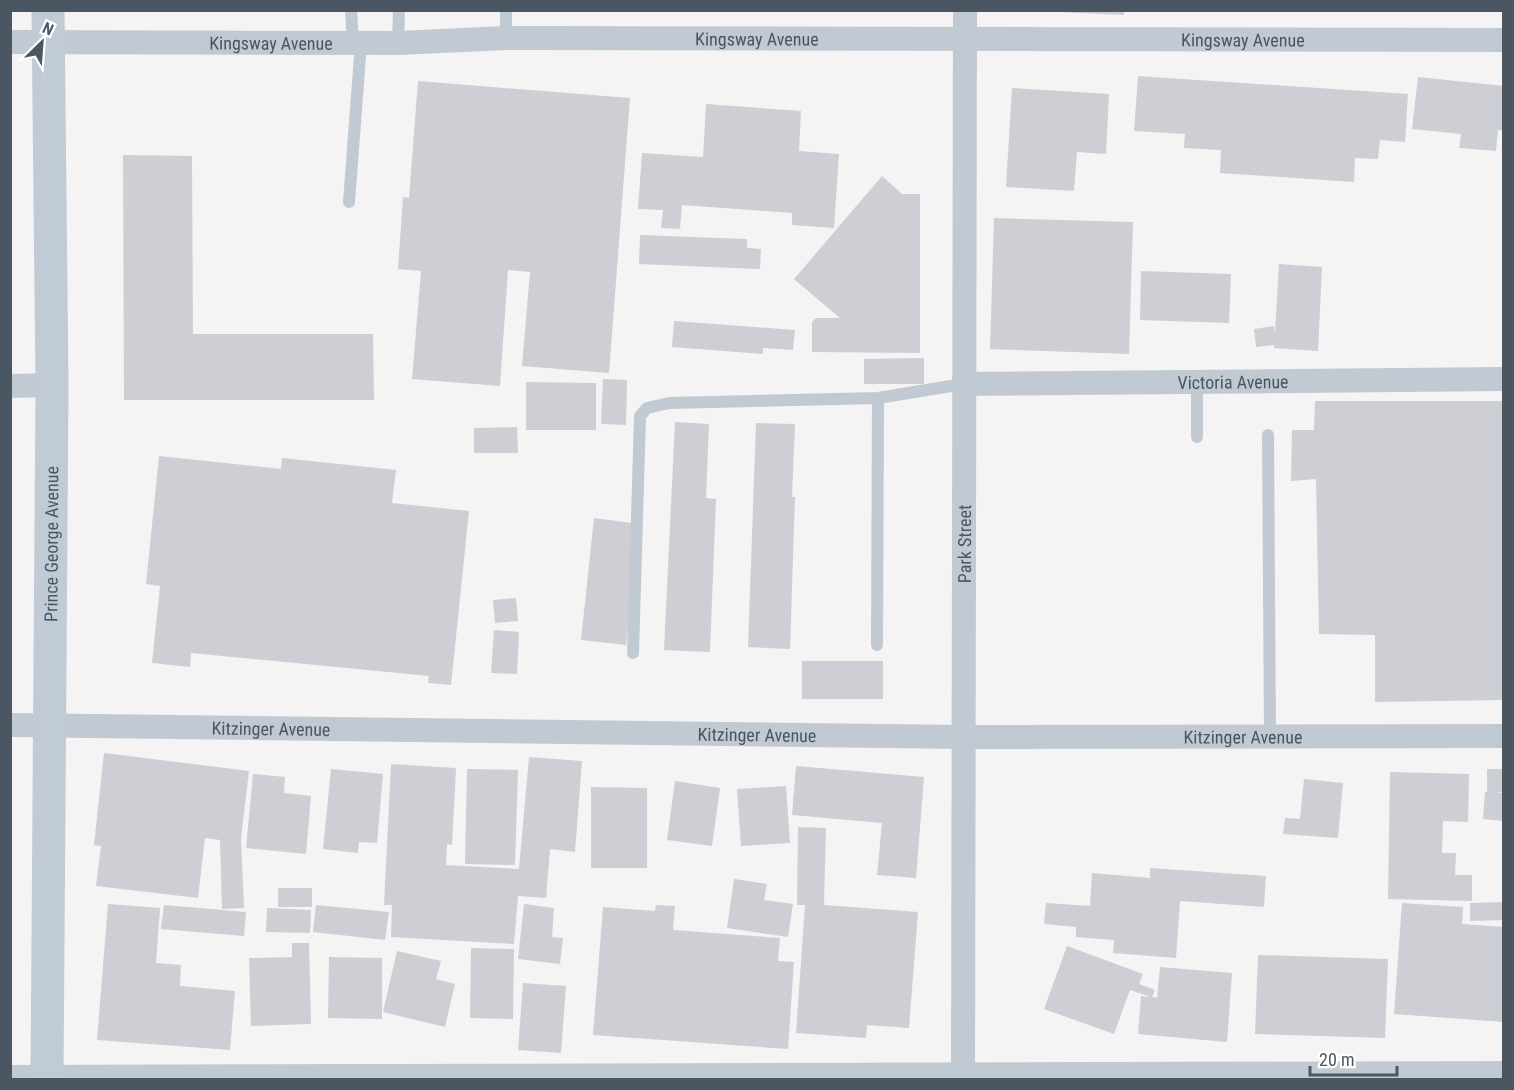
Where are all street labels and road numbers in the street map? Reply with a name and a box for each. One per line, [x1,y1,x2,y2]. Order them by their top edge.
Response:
street label: Kingsway Avenue [695,28,819,49]
street label: Kingsway Avenue [1181,29,1305,50]
street label: Kingsway Avenue [209,32,333,53]
street label: Victoria Avenue [1177,370,1289,393]
street label: Prince George Avenue [40,466,62,622]
street label: Park Street [953,505,975,583]
street label: Kitzinger Avenue [211,717,331,740]
street label: Kitzinger Avenue [697,723,816,746]
street label: Kitzinger Avenue [1183,726,1302,747]

